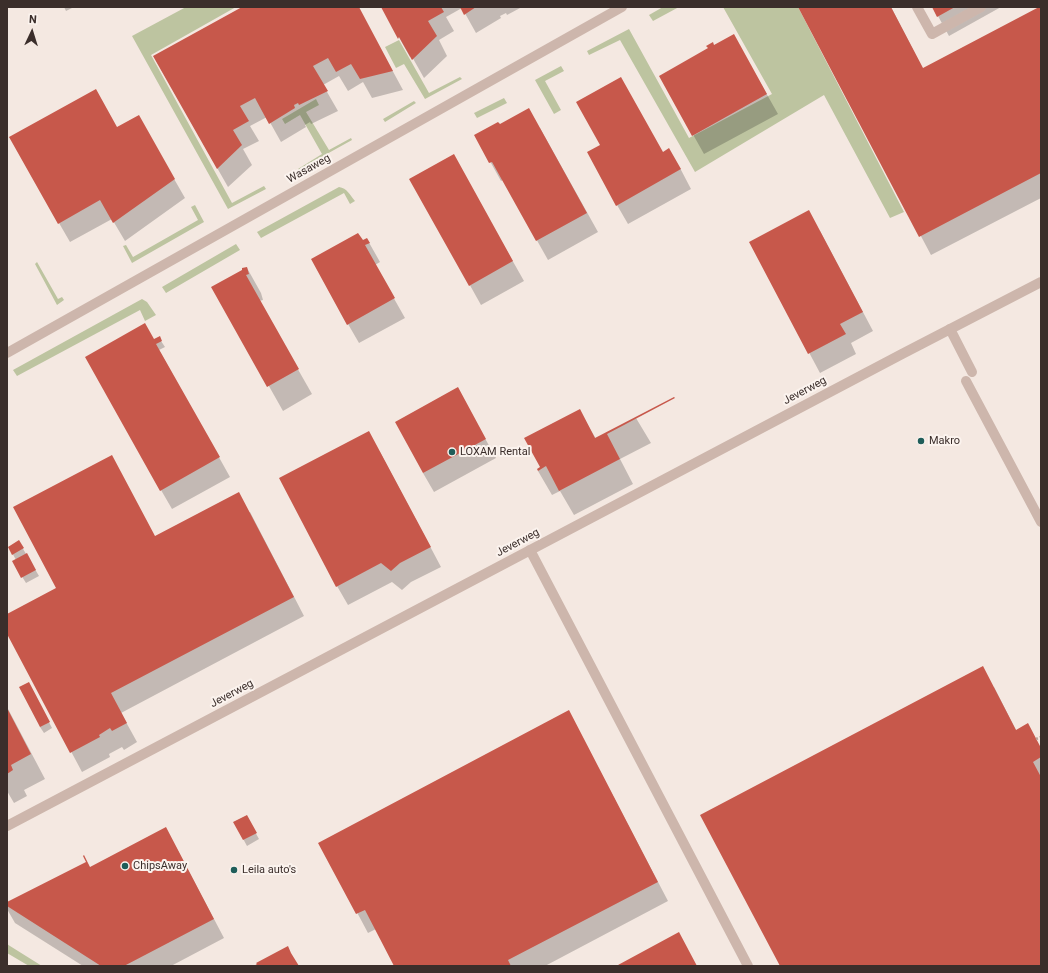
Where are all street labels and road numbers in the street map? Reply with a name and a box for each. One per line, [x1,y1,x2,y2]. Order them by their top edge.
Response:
street label: Wasaweg [285,152,333,186]
street label: Jeverweg [781,374,829,408]
street label: Jeverweg [494,526,542,560]
street label: Jeverweg [208,677,256,711]

